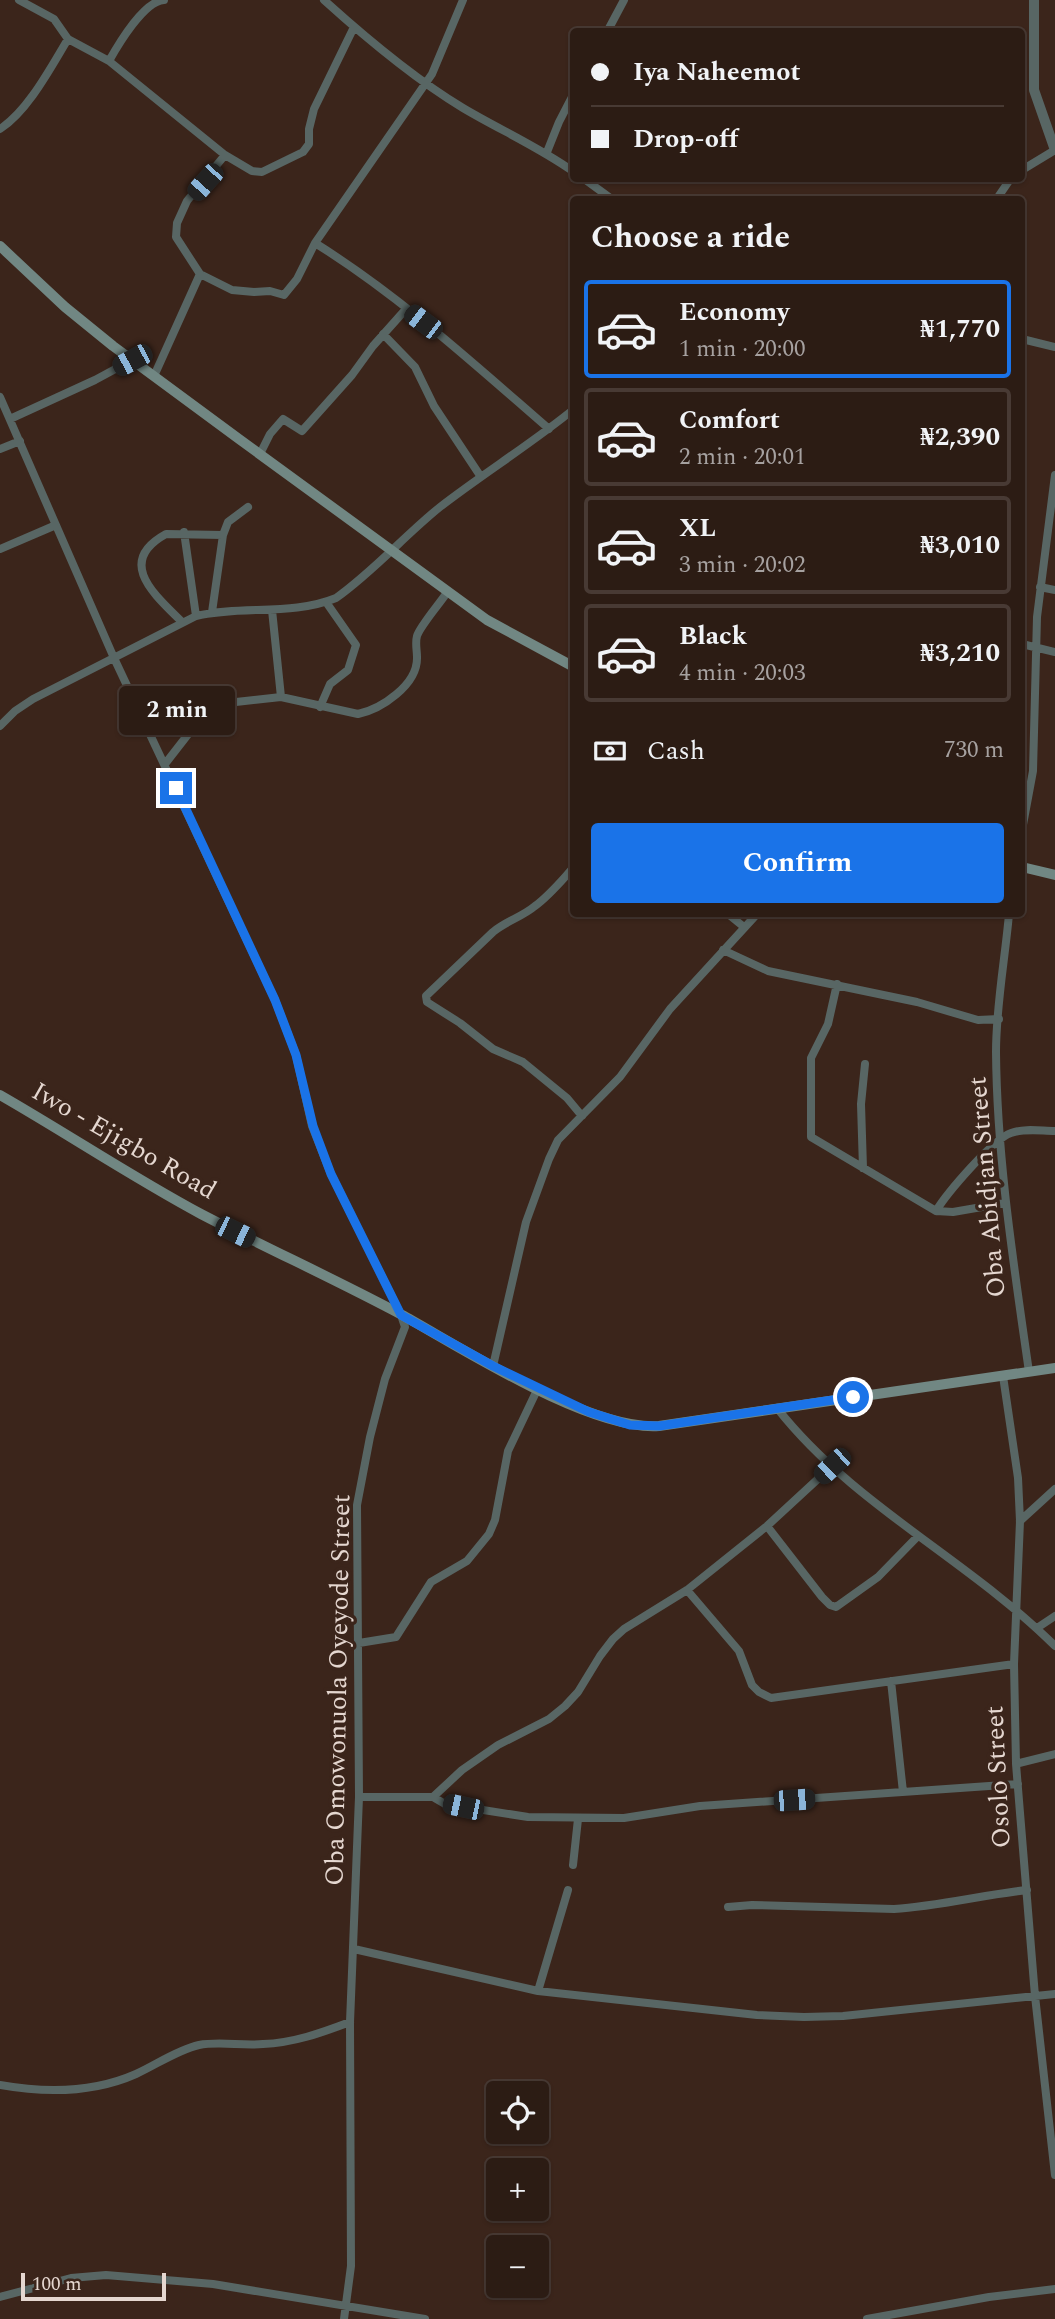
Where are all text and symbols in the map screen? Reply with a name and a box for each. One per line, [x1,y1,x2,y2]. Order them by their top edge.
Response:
text: Iya Naheemot [633,52,800,92]
text: Drop-off [633,119,738,159]
car [184,159,227,205]
text: Choose a ride [591,213,790,262]
text: Economy [679,292,789,332]
icon: car [595,298,658,361]
car [400,301,447,343]
text: ₦1,770 [920,309,1000,349]
text: 1 min · 20:00 [679,332,806,367]
car [109,341,156,379]
text: Comfort [679,400,780,440]
icon: car [595,406,658,469]
text: ₦2,390 [920,417,1000,457]
text: 2 min · 20:01 [679,440,806,475]
text: XL [679,508,716,548]
icon: car [595,514,658,577]
text: ₦3,010 [920,525,1000,565]
text: 3 min · 20:02 [679,548,806,583]
text: Black [679,616,747,656]
icon: car [595,622,658,685]
text: ₦3,210 [920,633,1000,673]
text: 4 min · 20:03 [679,656,806,691]
callout: 2 min [118,686,234,736]
text: 2 min [146,693,208,728]
text: Cash [647,731,705,771]
icon: cash [591,732,629,770]
text: 730 m [944,733,1004,768]
route end [160,772,192,804]
button: Confirm [591,823,1004,903]
street label: Iwo - Ejigbo Road [24,1072,224,1210]
street label: Oba Abidjan Street [957,1075,1017,1299]
car [212,1213,259,1251]
route start [837,1381,869,1413]
car [810,1444,855,1488]
street label: Oba Omowonuola Oyeyode Street [315,1494,361,1886]
street label: Osolo Street [974,1705,1022,1849]
car [773,1788,816,1812]
car [441,1792,486,1822]
map controls [486,2081,549,2298]
button: locate [486,2081,549,2144]
button: + [486,2158,549,2221]
button: − [486,2235,549,2298]
scale bar [21,2270,166,2302]
text: 100 m [32,2270,82,2299]

